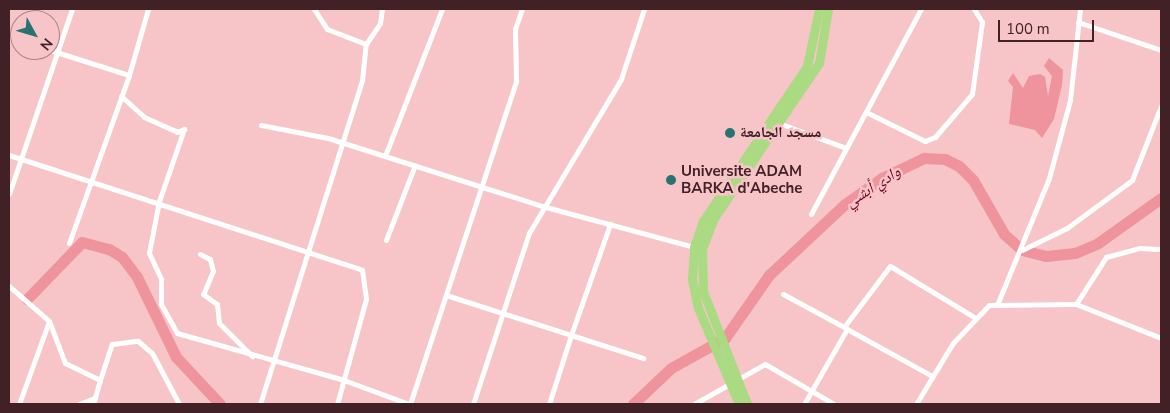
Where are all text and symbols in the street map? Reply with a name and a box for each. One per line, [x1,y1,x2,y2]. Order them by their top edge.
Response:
north arrow [10,10,60,60]
scale bar [1000,10,1096,42]
text: 100 m [1006,19,1050,39]
text: N [36,34,57,54]
place label: مسجد الجامعة [740,124,821,142]
marker: مسجد الجامعة [724,127,736,139]
place label: Universite ADAM BARKA d'Abeche [681,162,802,197]
water label: وادي أبشي [842,162,904,212]
marker: Universite ADAM BARKA d'Abeche [665,174,677,186]

